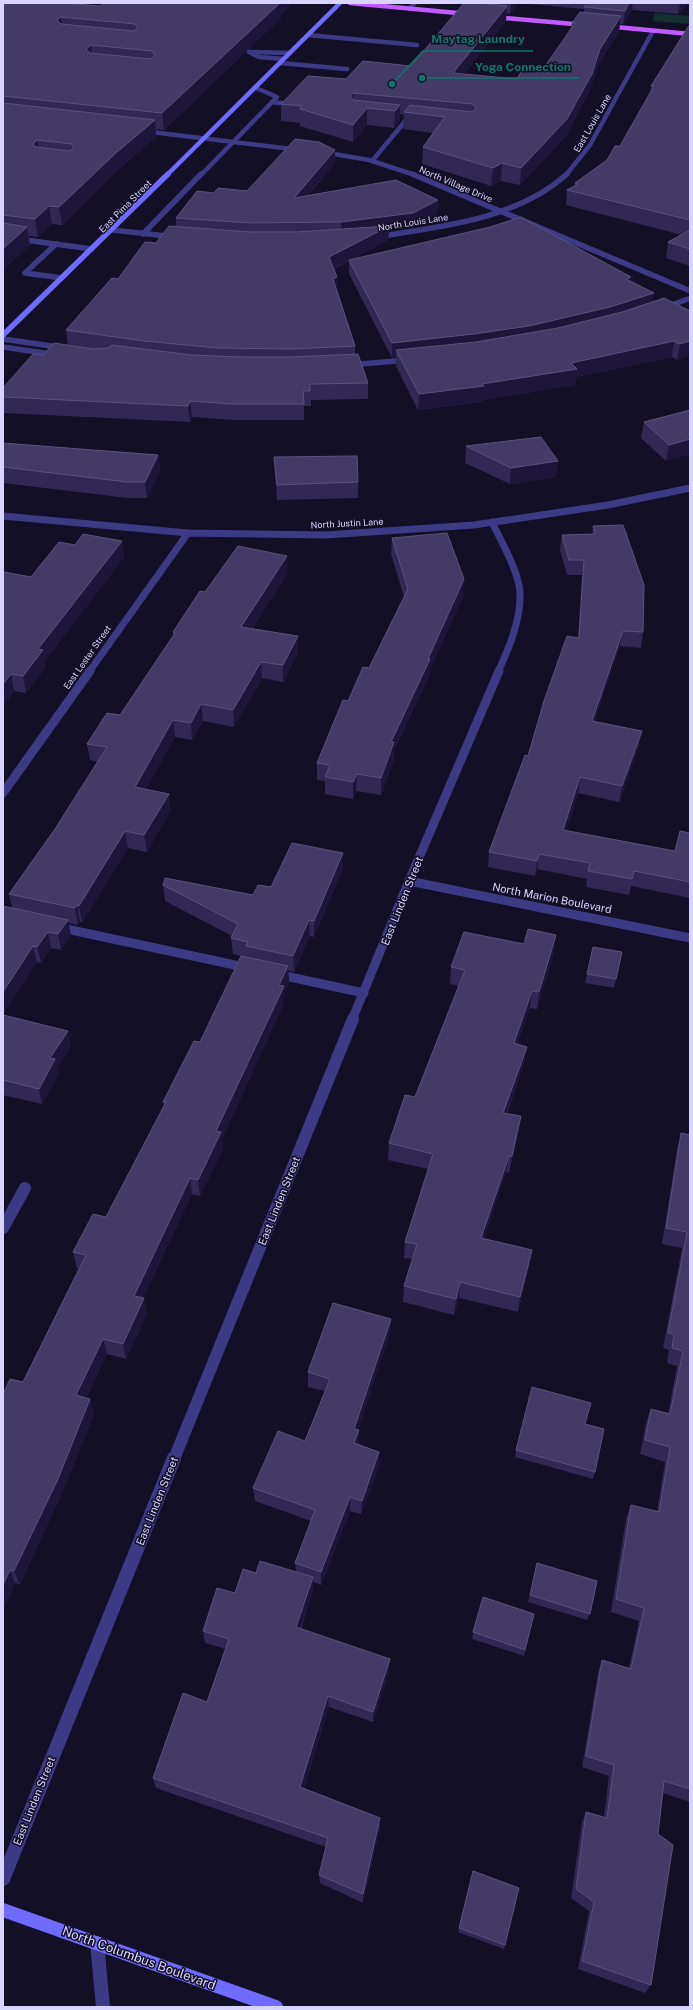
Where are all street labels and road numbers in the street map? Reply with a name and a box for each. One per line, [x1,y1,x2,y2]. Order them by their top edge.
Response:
street label: East Louis Lane [571,92,613,154]
street label: North Village Drive [418,164,494,204]
street label: East Pima Street [96,177,154,235]
street label: North Louis Lane [377,211,449,233]
street label: North Justin Lane [310,516,384,530]
street label: East Lester Street [61,622,113,691]
street label: East Linden Street [379,855,425,947]
street label: North Marion Boulevard [491,881,613,915]
street label: East Linden Street [256,1155,302,1247]
street label: East Linden Street [134,1455,180,1547]
street label: East Linden Street [11,1755,57,1847]
street label: North Columbus Boulevard [60,1923,218,1993]

